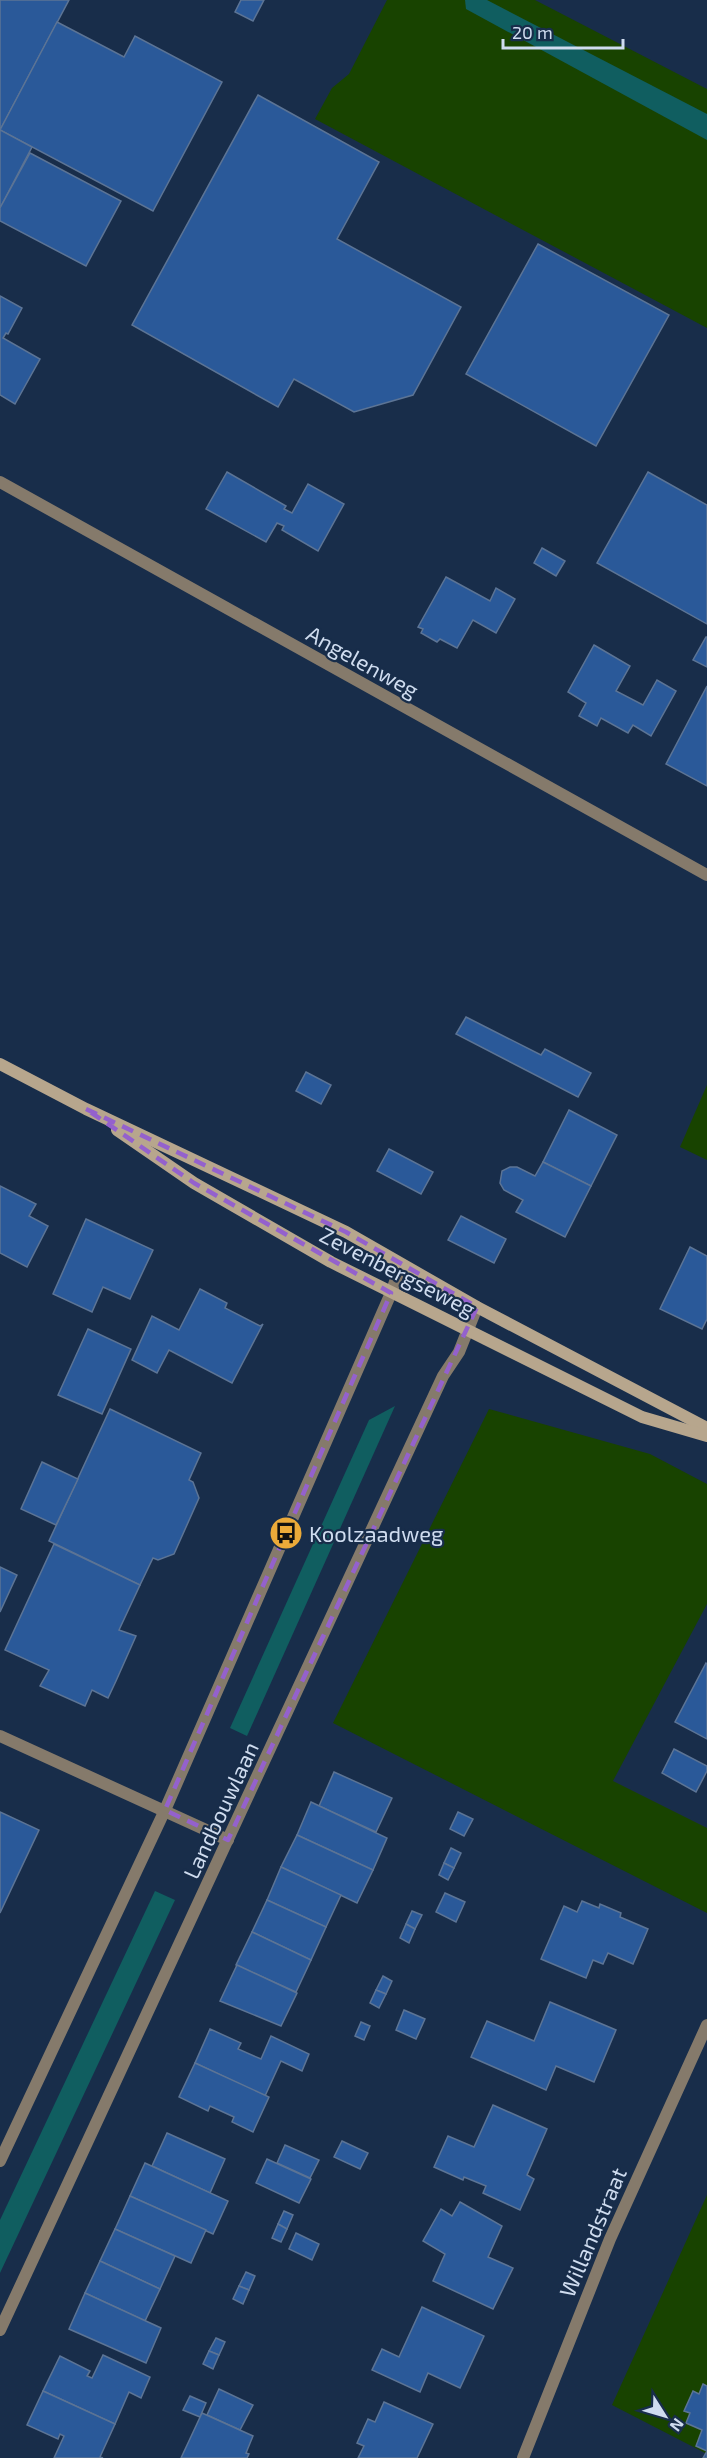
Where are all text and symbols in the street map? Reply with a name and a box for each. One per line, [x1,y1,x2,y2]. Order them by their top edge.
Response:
scale bar [503,12,623,50]
text: 20 m [512,21,553,43]
street label: Angelenweg [303,620,423,702]
street label: Zevenbergseweg [316,1221,480,1321]
bus stop icon: Koolzaadweg [268,1515,304,1551]
place label: Koolzaadweg [309,1520,443,1546]
street label: Landbouwlaan [177,1737,263,1883]
street label: Willandstraat [553,2164,631,2300]
north arrow [635,2386,695,2446]
text: N [666,2415,688,2436]

